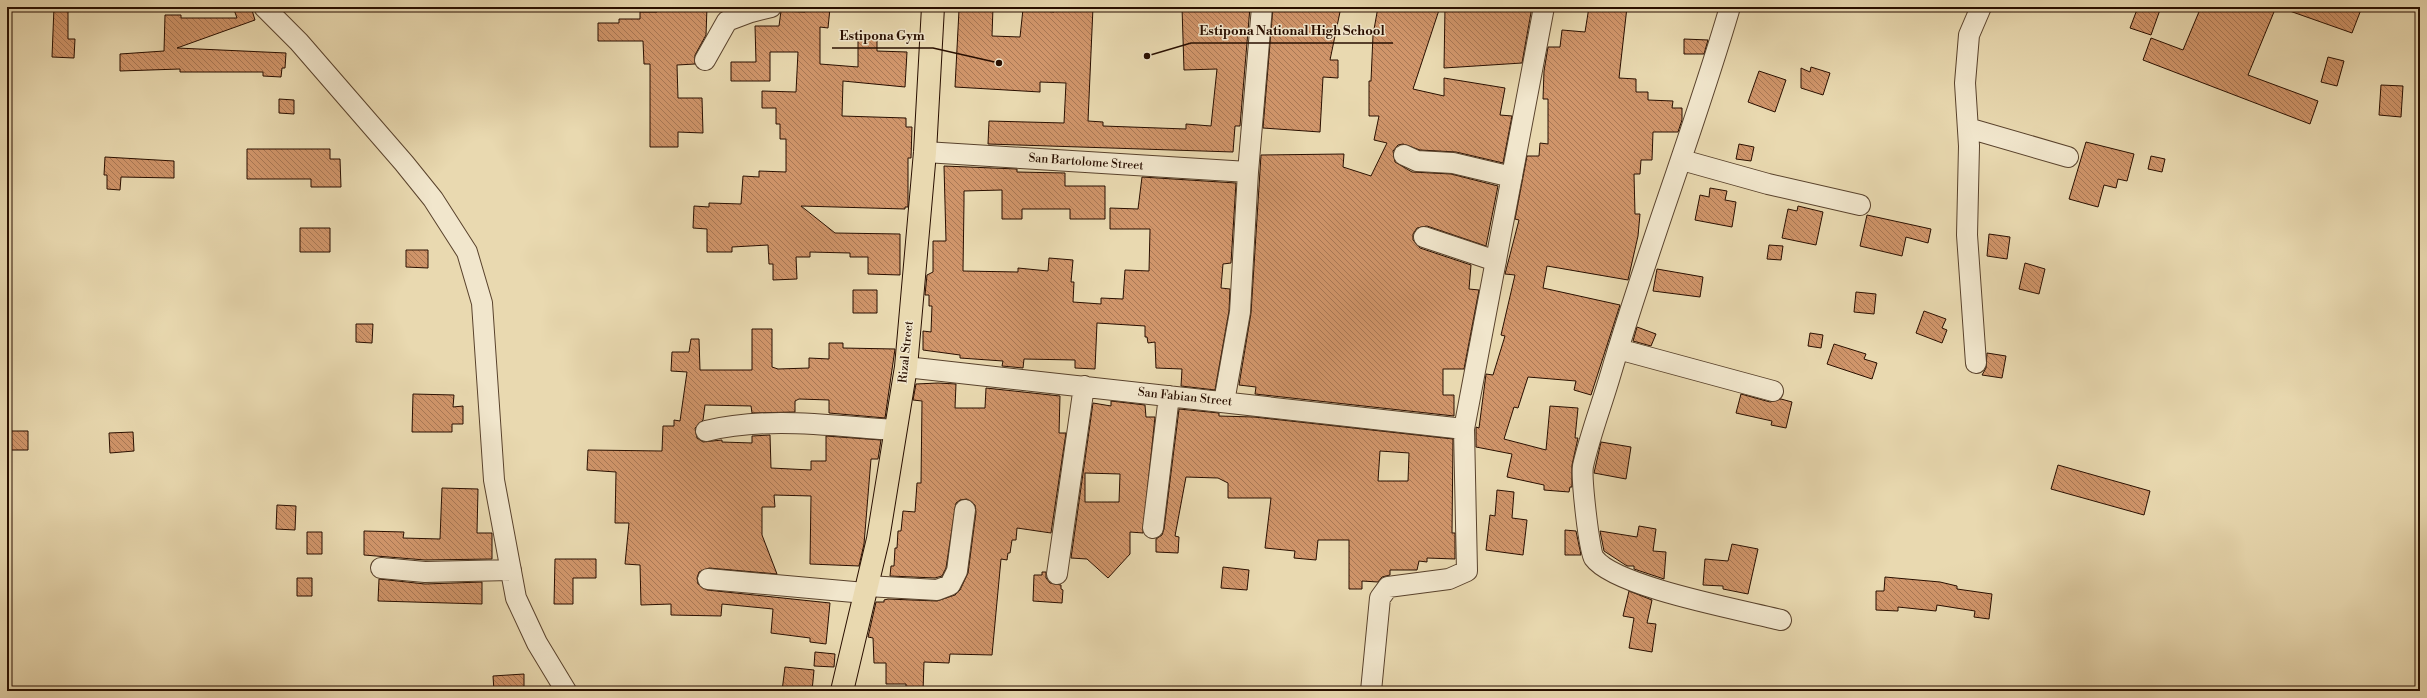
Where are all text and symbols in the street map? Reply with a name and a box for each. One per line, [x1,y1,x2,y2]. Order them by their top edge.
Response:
callout: Estipona National High School [1191,18,1393,43]
callout: Estipona Gym [832,23,933,48]
text: Estipona National High School [1199,23,1385,39]
text: Estipona Gym [839,28,925,44]
street label: San Bartolome Street [1028,150,1145,174]
street label: Rizal Street [895,319,917,384]
street label: San Fabian Street [1137,385,1234,409]

